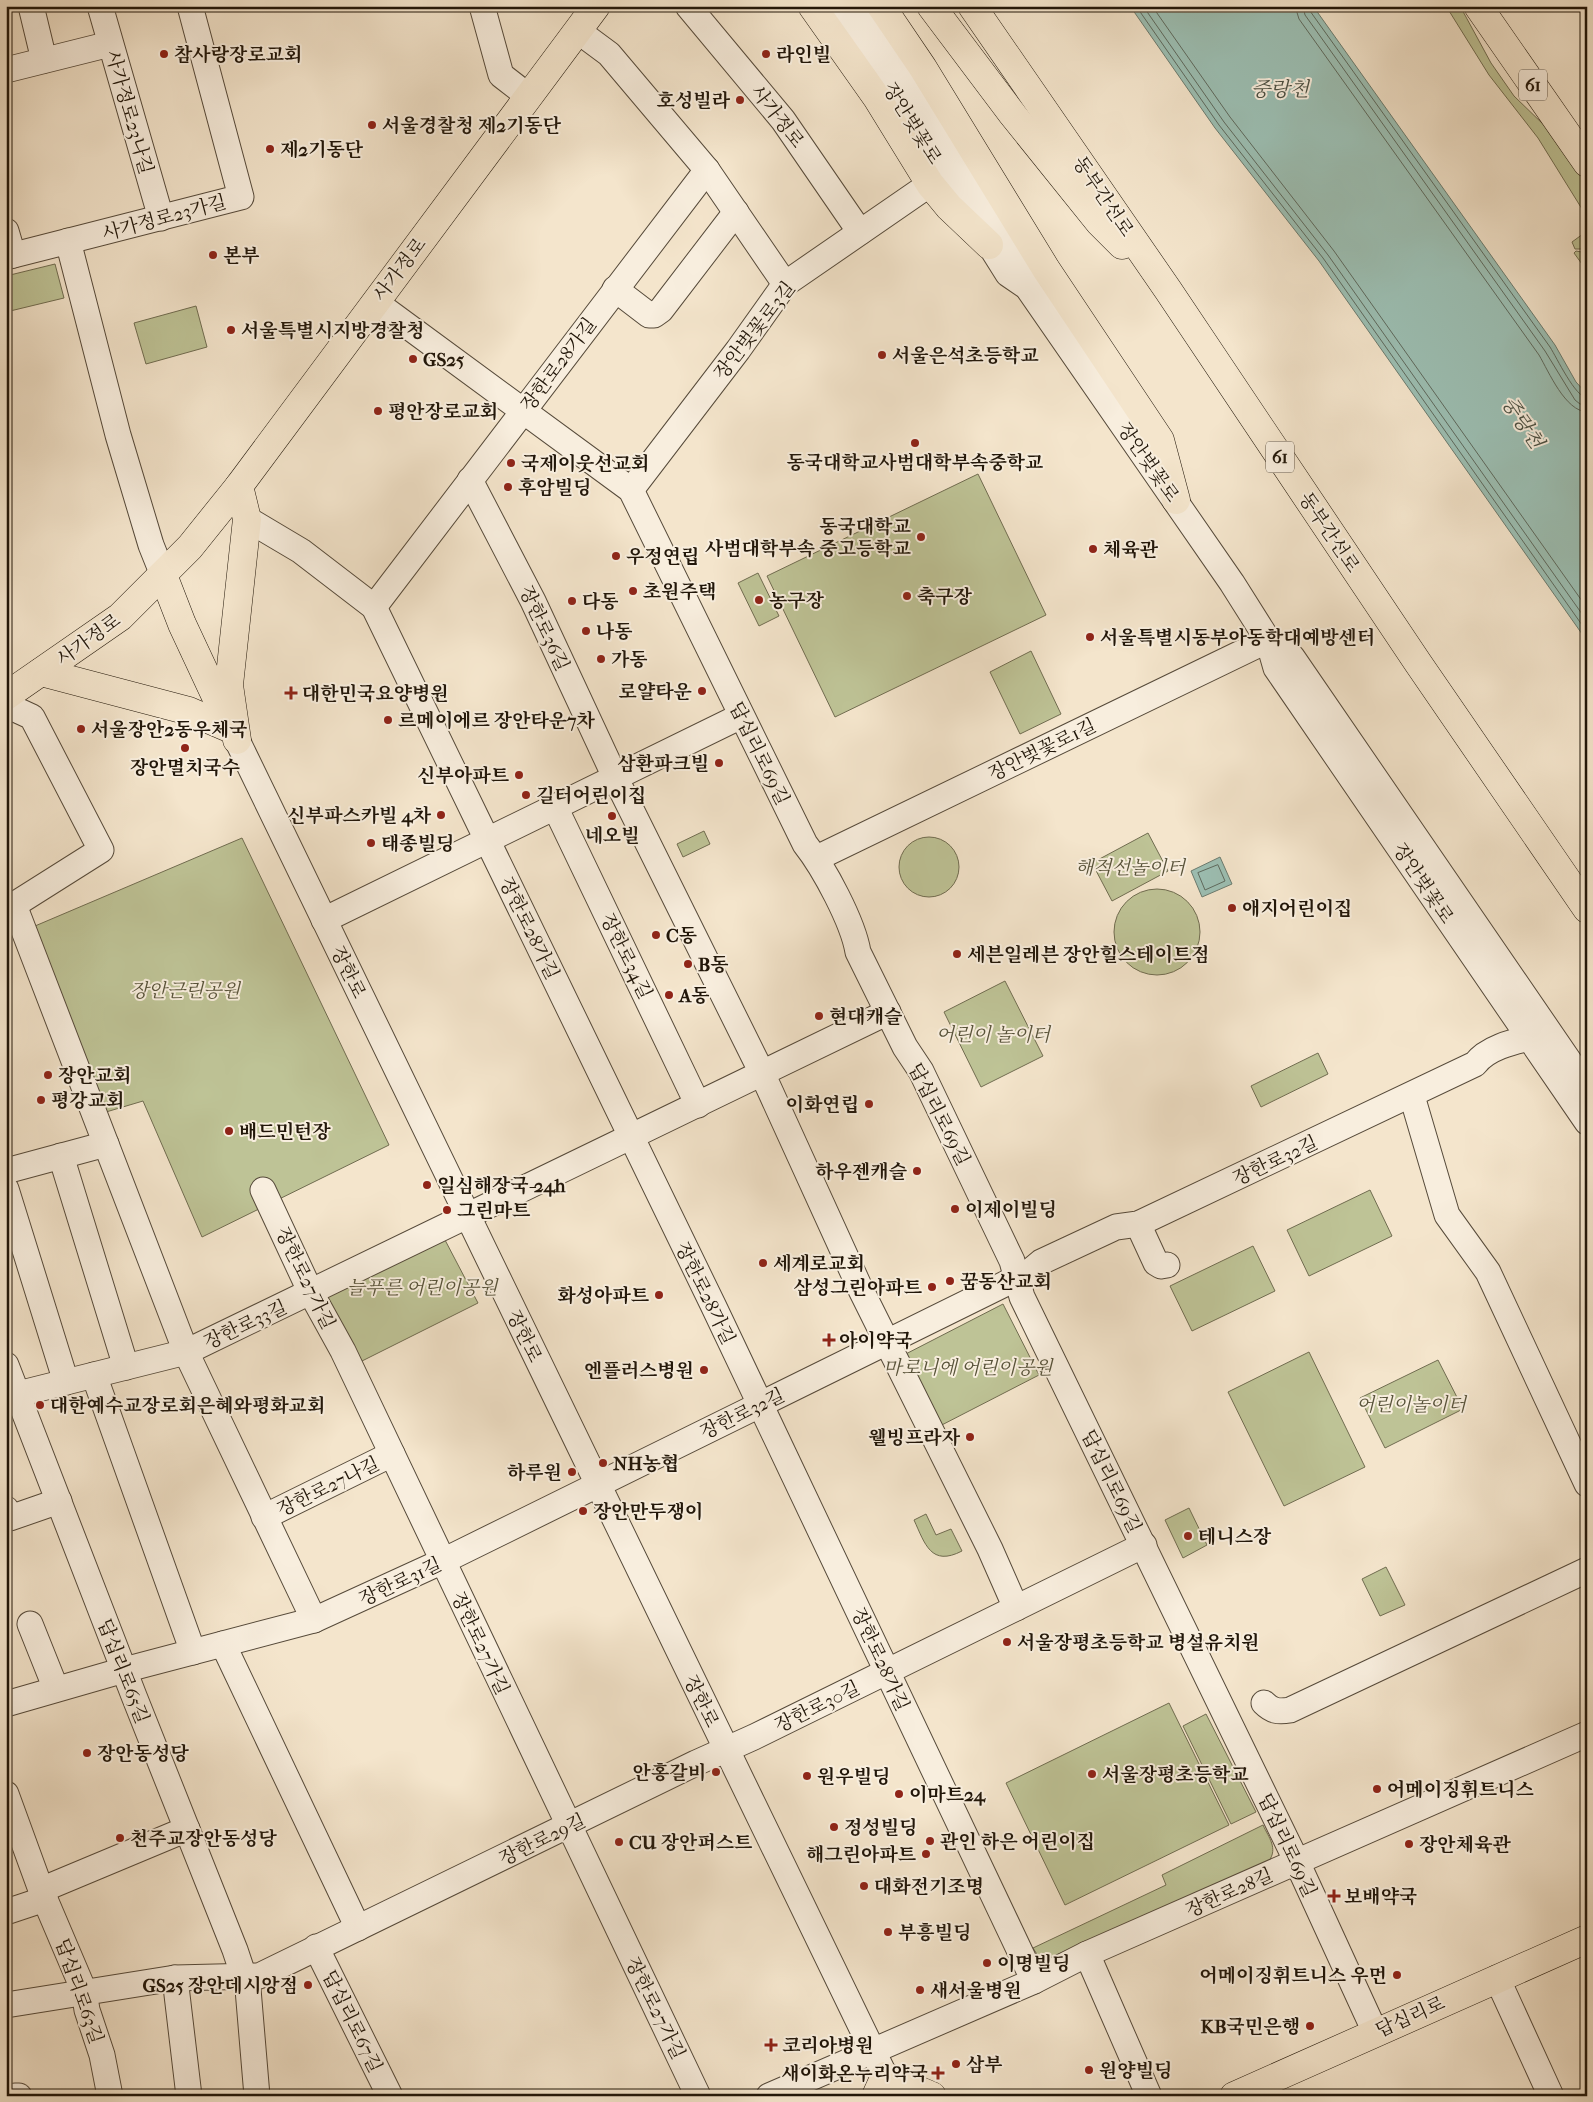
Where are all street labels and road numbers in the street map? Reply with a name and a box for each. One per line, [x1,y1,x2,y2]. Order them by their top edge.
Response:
street label: 사가정로23나길 [101,48,157,177]
road number: 61 [1519,70,1547,100]
street label: 장안벚꽃로 [879,79,946,168]
street label: 사가정로 [746,81,808,152]
street label: 동부간선로 [1068,152,1138,241]
street label: 사가정로23가길 [100,191,229,245]
street label: 사가정로 [369,234,431,306]
street label: 장안벚꽃로3길 [710,277,800,384]
street label: 장한로28가길 [517,314,601,416]
street label: 장안벚꽃로 [1113,419,1184,506]
road number: 61 [1266,442,1294,472]
street label: 동부간선로 [1294,488,1364,577]
street label: 장한로36길 [515,582,573,675]
street label: 사가정로 [52,609,125,670]
street label: 답십리로69길 [725,698,794,809]
street label: 장안벚꽃로1길 [985,714,1100,785]
street label: 장안벚꽃로 [1388,839,1458,928]
street label: 장한로28가길 [495,874,563,983]
street label: 장한로34길 [596,910,656,1003]
street label: 장한로 [326,943,370,1002]
street label: 답십리로69길 [904,1060,974,1169]
street label: 장한로32길 [1230,1132,1321,1190]
street label: 장한로27가길 [271,1224,339,1333]
street label: 장한로28가길 [671,1239,739,1348]
street label: 장한로33길 [200,1296,290,1354]
street label: 장한로 [502,1307,546,1366]
street label: 장한로32길 [697,1384,788,1444]
street label: 답십리로69길 [1077,1426,1146,1537]
street label: 장한로27나길 [274,1453,383,1521]
street label: 장한로31길 [356,1553,445,1610]
street label: 장한로27가길 [447,1589,513,1698]
street label: 장한로28가길 [847,1604,914,1714]
street label: 답십리로65길 [93,1616,153,1727]
street label: 장한로 [679,1672,723,1731]
street label: 장한로30길 [771,1677,863,1737]
street label: 답십리로69길 [1253,1790,1321,1901]
street label: 장한로29길 [496,1810,589,1870]
street label: 장한로28길 [1183,1864,1276,1922]
street label: 답십리로63길 [51,1936,107,2047]
street label: 장한로27가길 [621,1954,689,2063]
street label: 답십리로67길 [318,1967,386,2076]
street label: 답십리로 [1372,1992,1448,2042]

